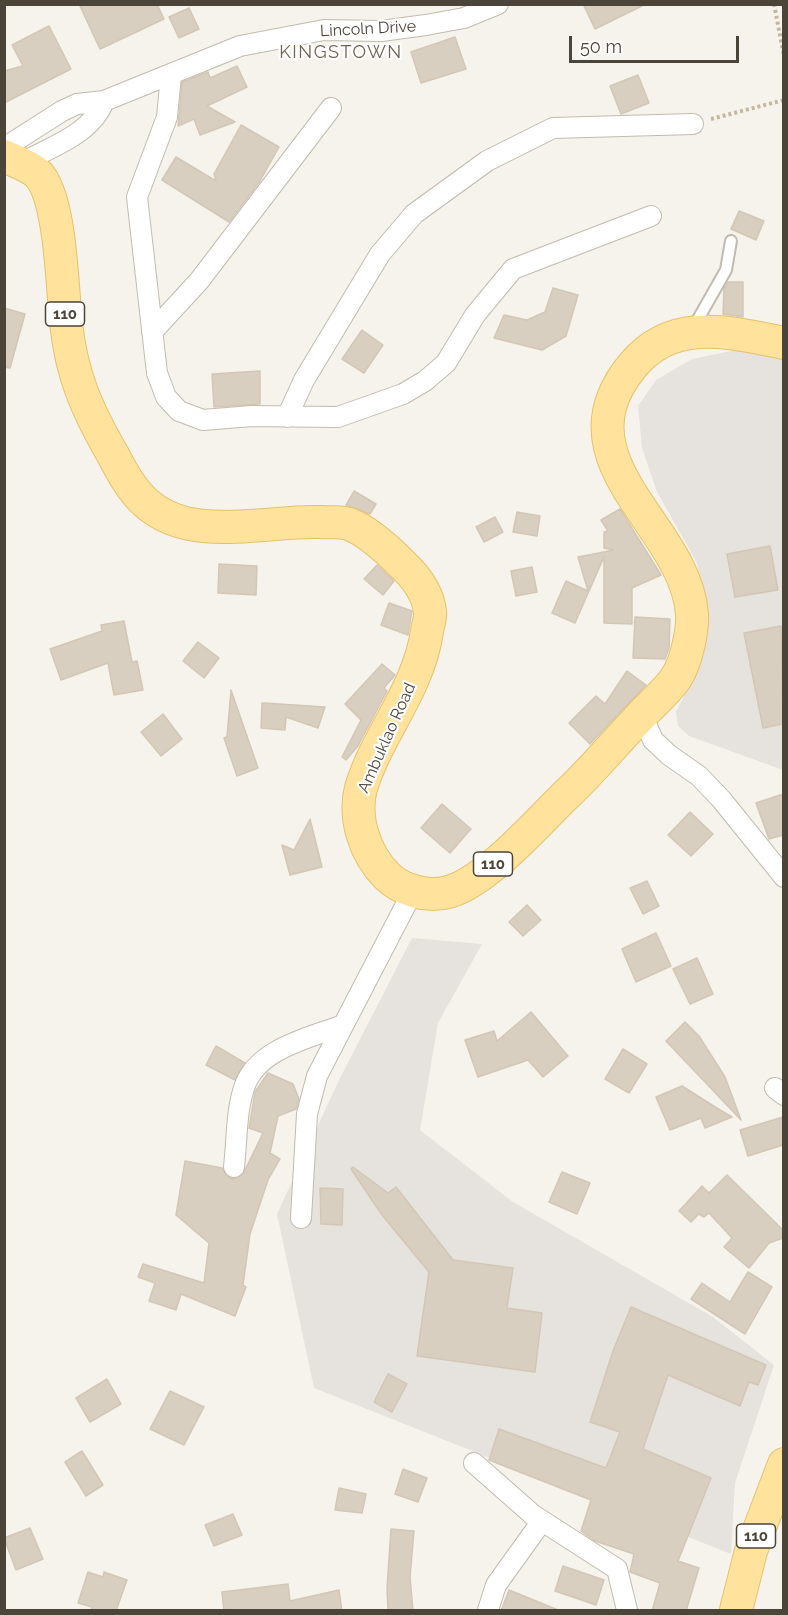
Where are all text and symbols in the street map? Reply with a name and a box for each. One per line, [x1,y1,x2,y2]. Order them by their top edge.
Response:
street label: Lincoln Drive [319,17,417,41]
scale bar [572,24,742,62]
text: 50 m [580,36,622,57]
district label: KINGSTOWN [279,42,403,64]
road number: 110 [46,302,84,326]
street label: Ambuklao Road [354,680,420,796]
road number: 110 [474,852,512,876]
road number: 110 [736,1524,776,1548]

